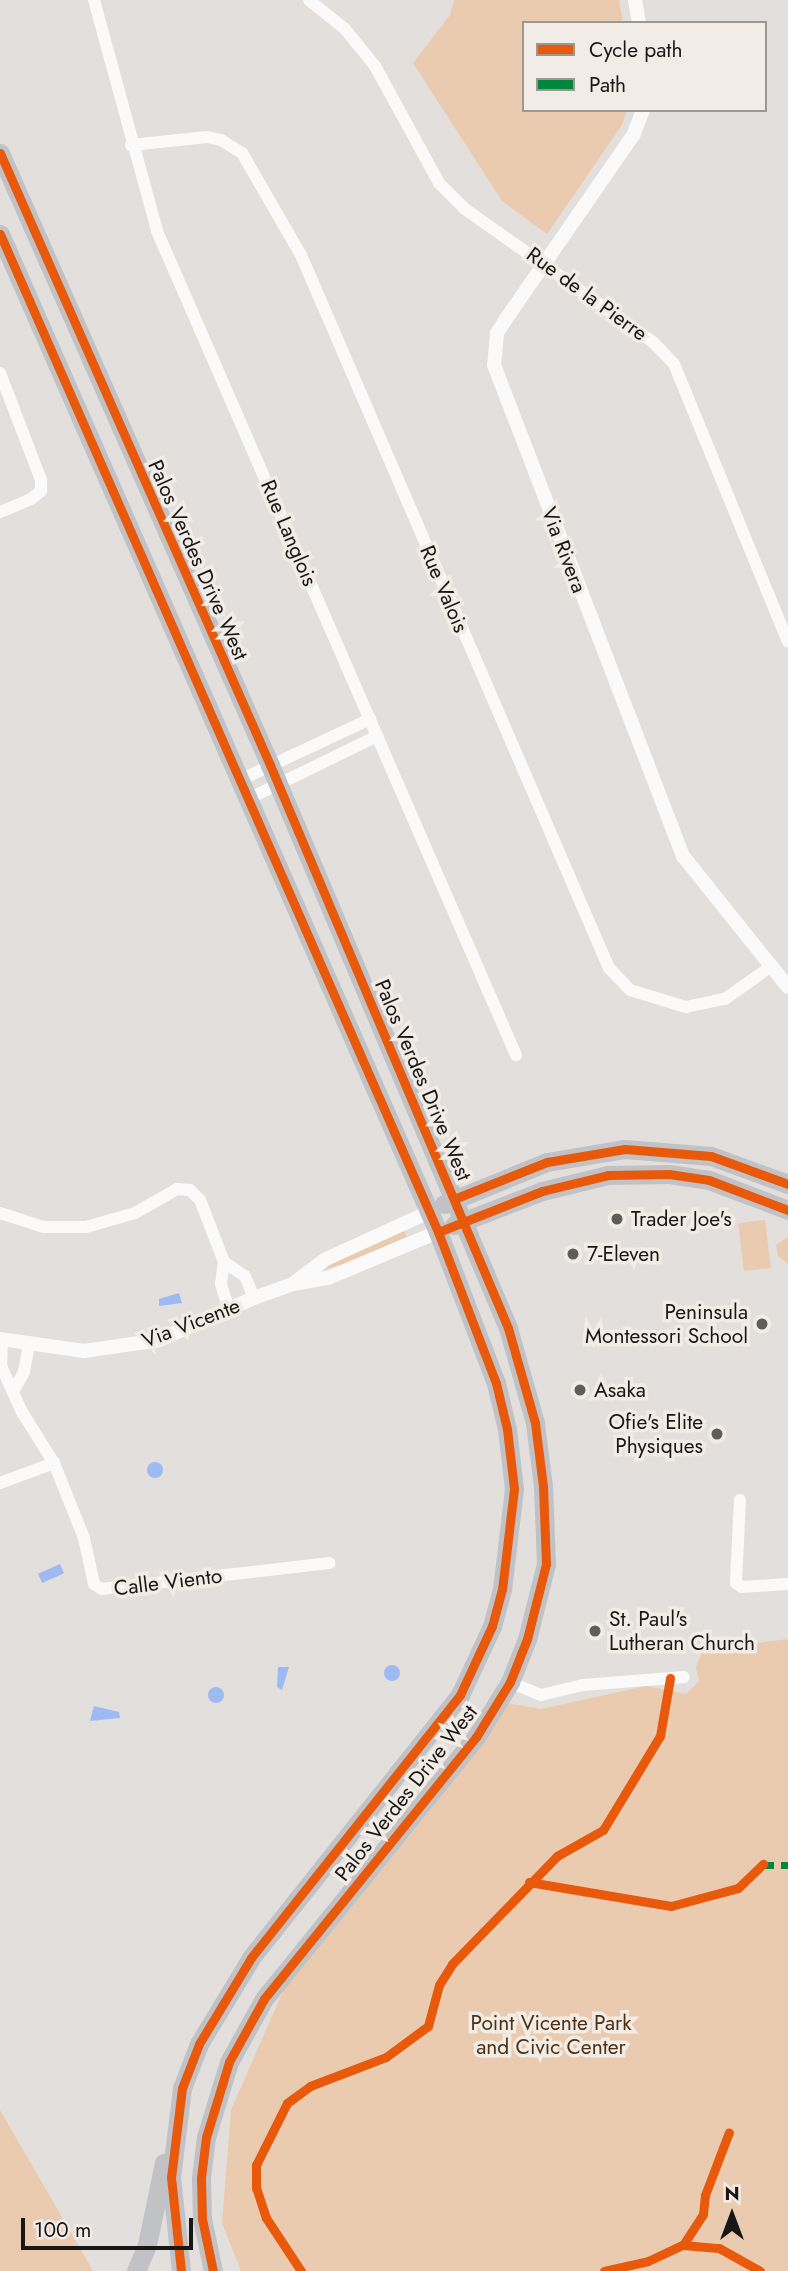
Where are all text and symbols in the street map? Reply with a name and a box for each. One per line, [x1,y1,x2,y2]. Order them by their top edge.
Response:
legend [522,21,767,112]
text: Cycle path [589,35,682,65]
text: Path [589,70,626,100]
street label: Rue de la Pierre [522,242,652,346]
street label: Palos Verdes Drive West [143,456,253,664]
street label: Rue Langlois [255,476,323,590]
street label: Via Rivera [536,503,592,597]
street label: Rue Valois [414,542,474,636]
street label: Palos Verdes Drive West [369,976,477,1184]
place label: Trader Joe's [631,1206,732,1232]
marker: Trader Joe's [609,1211,625,1227]
place label: 7-Eleven [587,1241,660,1267]
marker: 7-Eleven [565,1246,581,1262]
street label: Via Vicente [139,1293,243,1353]
place label: Peninsula Montessori School [585,1299,748,1349]
marker: Peninsula Montessori School [754,1316,770,1332]
place label: Asaka [594,1377,646,1403]
marker: Asaka [572,1382,588,1398]
place label: Ofie's Elite Physiques [608,1409,703,1459]
marker: Ofie's Elite Physiques [709,1426,725,1442]
street label: Calle Viento [112,1563,224,1601]
place label: St. Paul's Lutheran Church [609,1606,755,1656]
marker: St. Paul's Lutheran Church [587,1623,603,1639]
street label: Palos Verdes Drive West [330,1700,482,1886]
park label: Point Vicente Park and Civic Center [471,2010,631,2060]
north arrow [697,2180,767,2250]
text: N [724,2180,740,2207]
scale bar [24,2204,196,2248]
text: 100 m [34,2215,91,2245]

